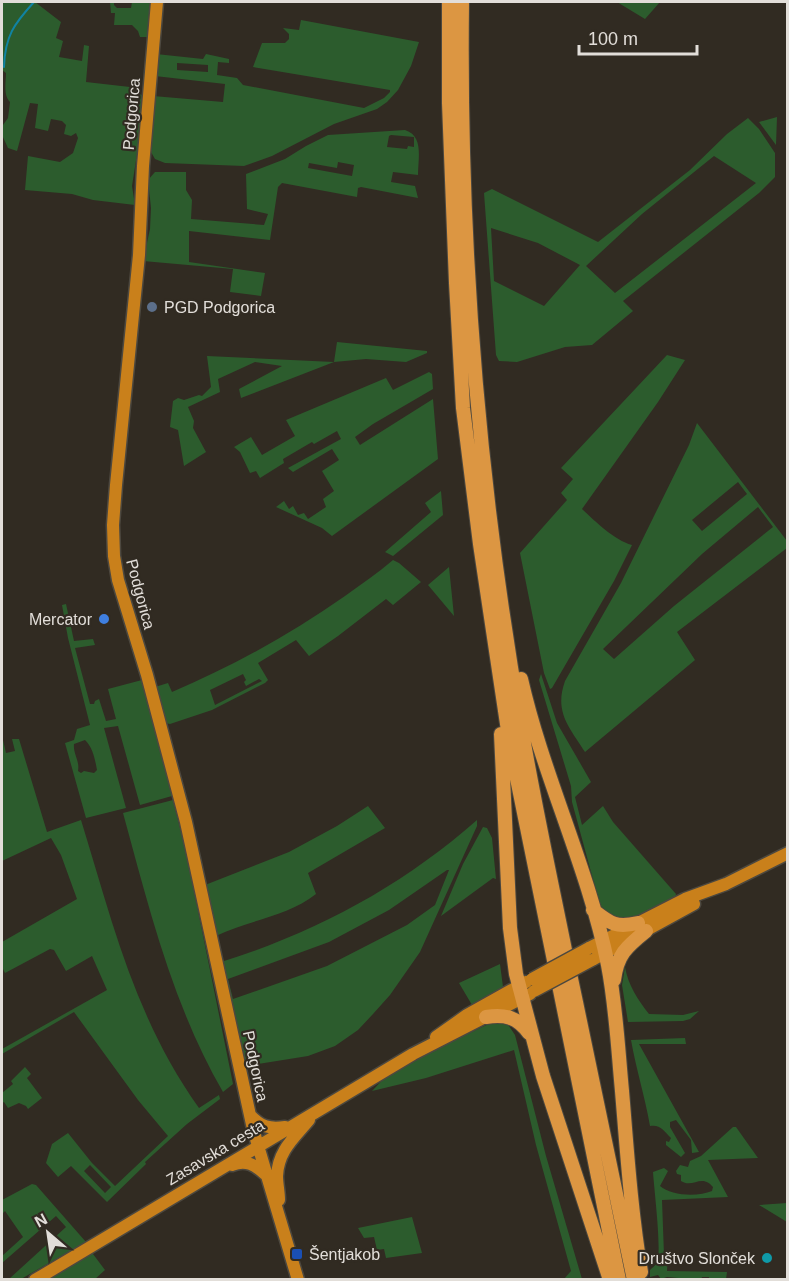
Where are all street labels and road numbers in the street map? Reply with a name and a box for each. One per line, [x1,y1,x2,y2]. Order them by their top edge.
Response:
street label: Podgorica [120,77,143,151]
street label: Podgorica [123,557,158,631]
street label: Podgorica [240,1029,271,1103]
street label: Zasavska cesta [163,1116,267,1188]

